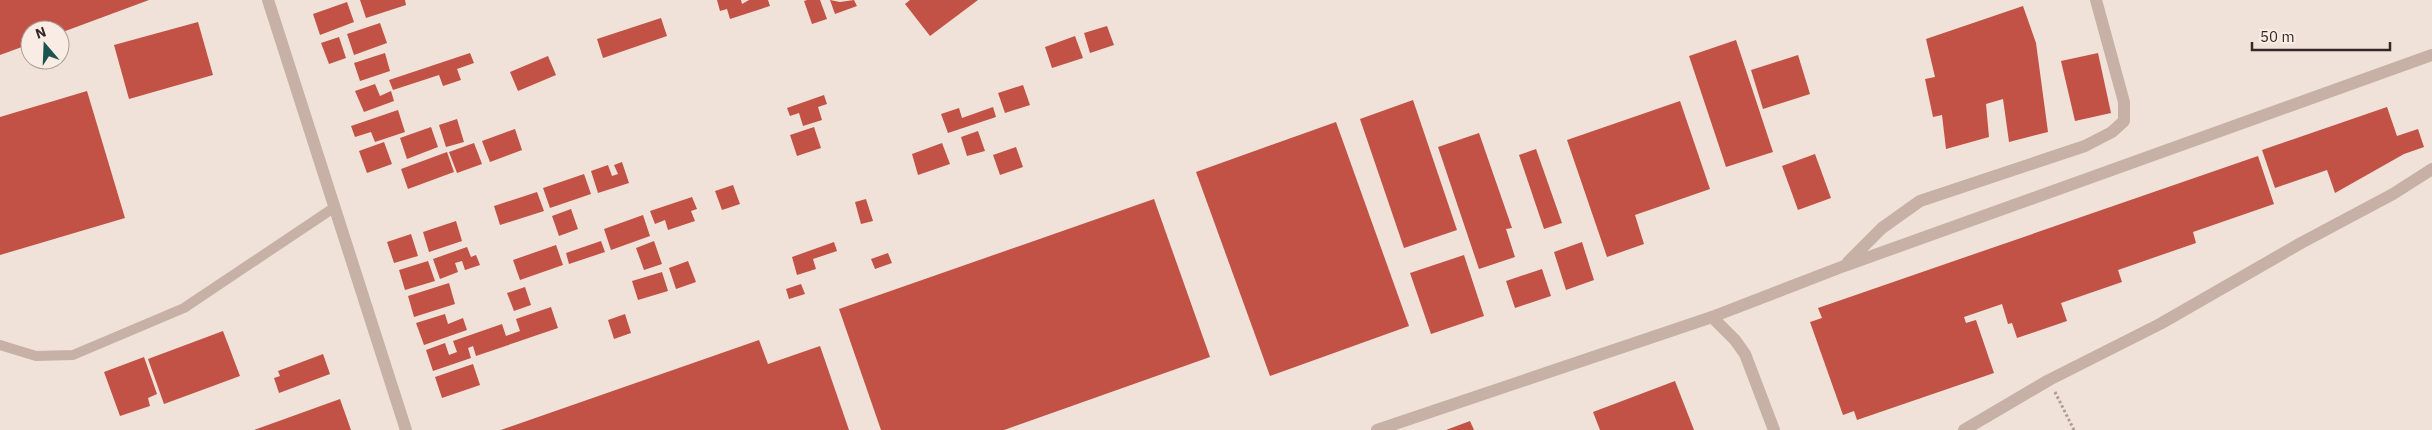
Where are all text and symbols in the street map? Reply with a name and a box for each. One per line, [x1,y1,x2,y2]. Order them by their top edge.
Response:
north arrow [20,20,70,70]
scale bar [2252,20,2390,52]
text: N [33,23,48,43]
text: 50 m [2260,27,2295,46]

